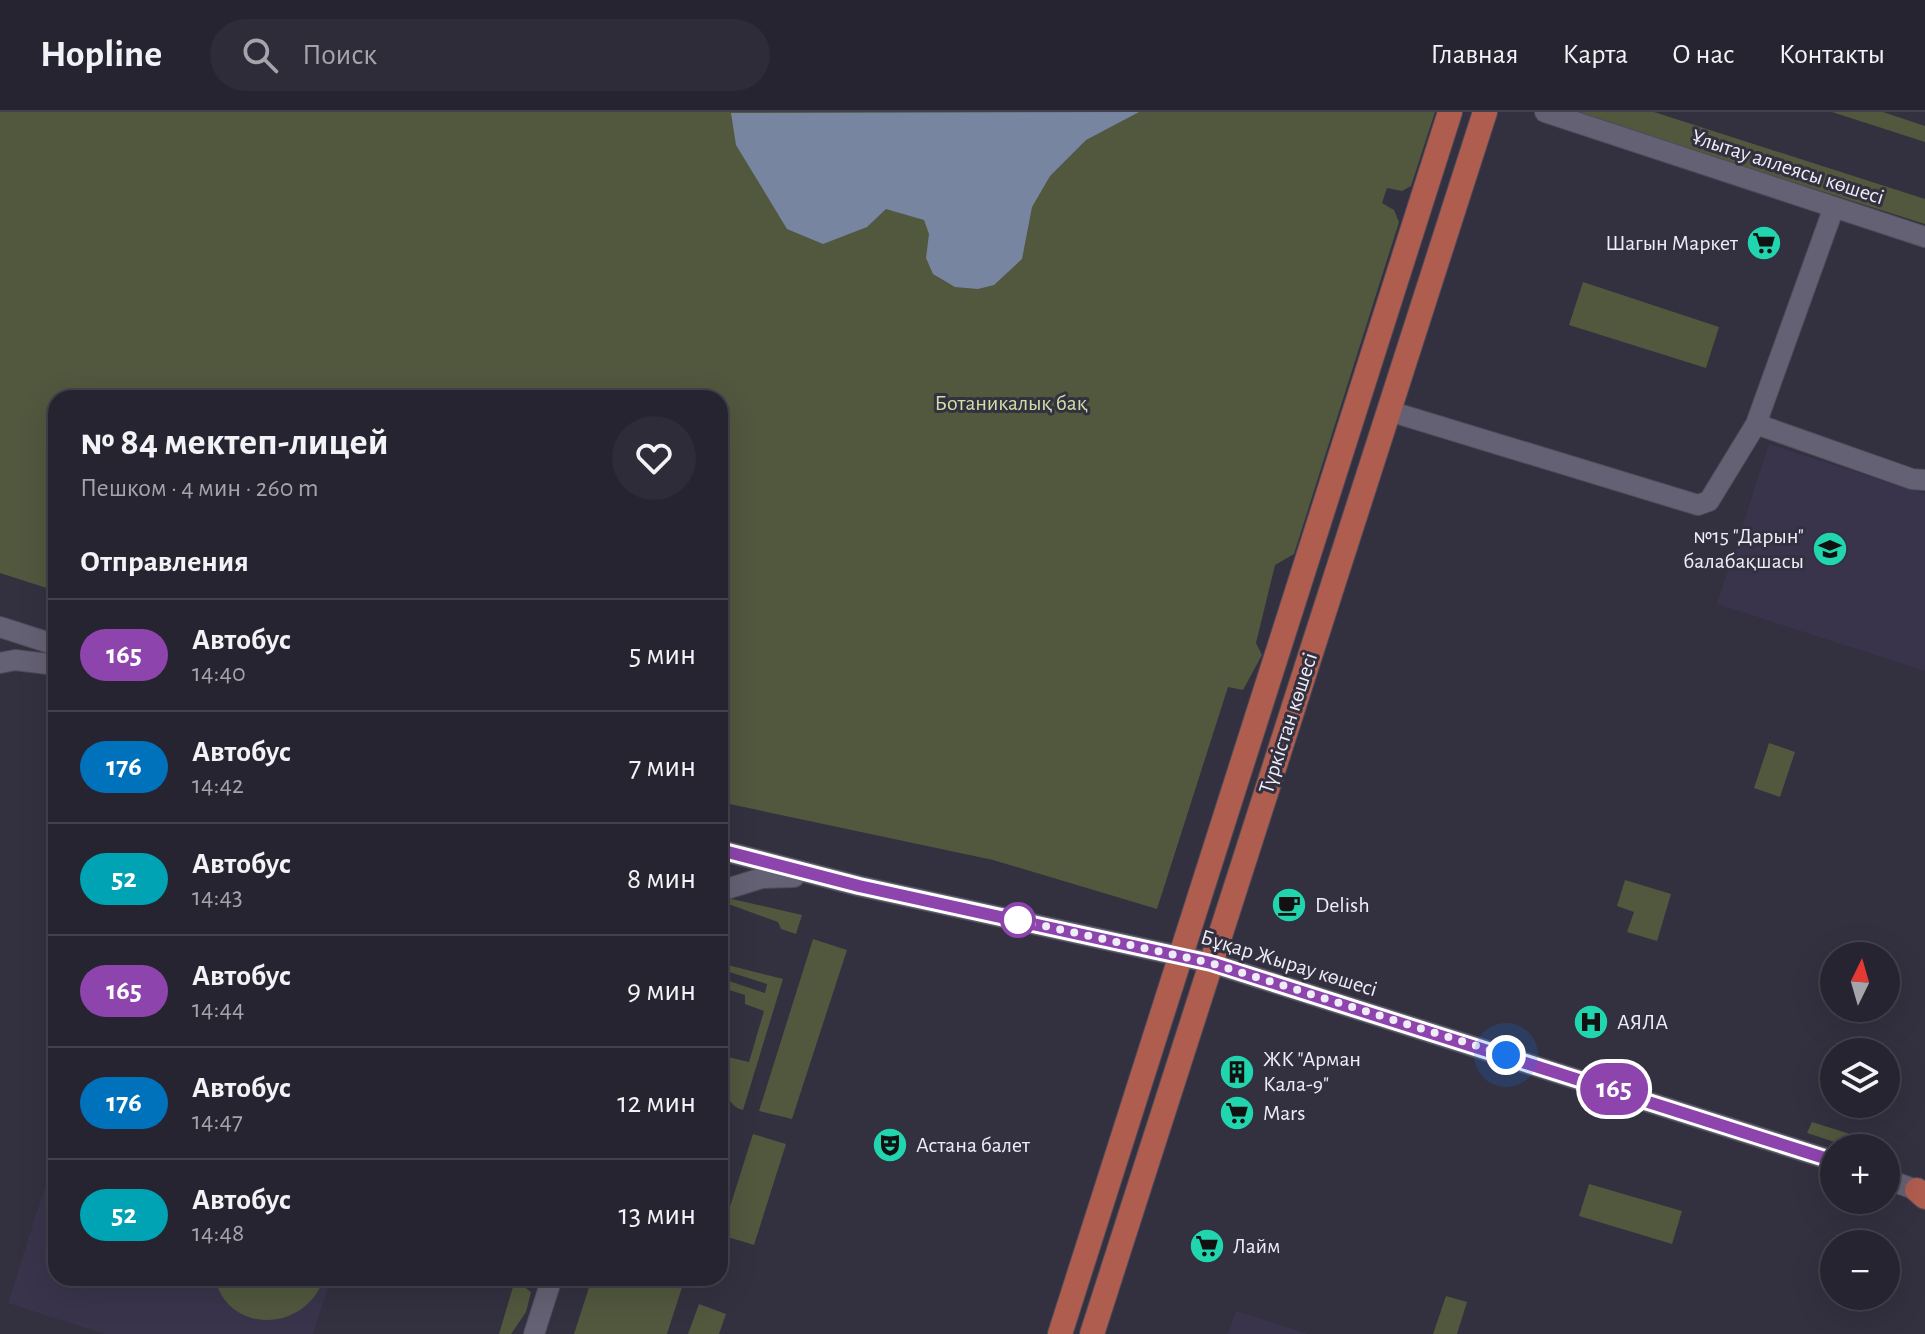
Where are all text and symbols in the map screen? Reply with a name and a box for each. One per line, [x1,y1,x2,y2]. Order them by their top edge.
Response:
search box [210,19,770,91]
icon: search [238,33,282,77]
text: Hopline [40,36,162,74]
text: Поиск [302,40,377,70]
text: Главная [1430,41,1518,69]
text: Карта [1562,41,1628,69]
text: О нас [1672,41,1735,69]
text: Контакты [1779,41,1885,69]
street label: Ұлытау аллеясы көшесі [1689,126,1887,208]
supermarket icon: Шагын Маркет [1745,224,1783,262]
place label: Шагын Маркет [1605,232,1739,254]
park label: Ботаникалық бақ [934,392,1088,414]
button: heart [612,416,696,500]
text: № 84 мектеп-лицей [80,424,389,462]
text: Пешком · 4 мин · 260 m [80,475,319,501]
place label: №15 "Дарын" балабақшасы [1683,525,1804,572]
school or university icon: №15 "Дарын" балабақшасы [1811,530,1849,568]
text: Отправления [80,547,249,577]
text: Автобус [192,625,291,655]
text: 5 мин [629,640,696,670]
text: 165 [106,641,142,669]
street label: Түркістан көшесі [1255,650,1321,796]
text: 14:40 [192,660,246,686]
text: Автобус [192,737,291,767]
text: 7 мин [629,752,696,782]
text: 176 [106,753,142,781]
text: 14:42 [192,772,244,798]
text: Автобус [192,849,291,879]
text: 8 мин [627,864,696,894]
text: 52 [111,865,137,893]
text: 14:43 [192,884,243,910]
cafe icon: Delish [1270,886,1308,924]
place label: Delish [1315,894,1370,916]
unlabelled marker [1001,903,1035,937]
street label: Бұқар Жырау көшесі [1198,926,1380,1000]
north arrow [1820,942,1900,1022]
map controls [1820,942,1900,1310]
text: Автобус [192,961,291,991]
text: 9 мин [627,976,696,1006]
text: 165 [106,977,142,1005]
text: 14:44 [192,996,244,1022]
hospital icon: АЯЛА [1572,1003,1610,1041]
place label: АЯЛА [1617,1011,1668,1033]
your location [1486,1035,1526,1075]
button: layers [1820,1038,1900,1118]
place label: ЖК "Арман Кала-9" [1263,1048,1361,1095]
building icon: ЖК "Арман Кала-9" [1218,1053,1256,1091]
line badge: 165 [1568,1063,1660,1115]
text: Автобус [192,1073,291,1103]
text: 165 [1596,1075,1632,1103]
text: 12 мин [617,1088,696,1118]
text: 176 [106,1089,142,1117]
supermarket icon: Mars [1218,1094,1256,1132]
place label: Mars [1263,1102,1305,1124]
text: 14:47 [192,1108,243,1134]
theatre icon: Астана балет [871,1126,909,1164]
place label: Астана балет [916,1134,1031,1156]
button: + [1820,1134,1900,1214]
text: Автобус [192,1185,291,1215]
text: 13 мин [619,1200,696,1230]
text: 52 [111,1201,137,1229]
text: 14:48 [192,1220,244,1246]
supermarket icon: Лайм [1188,1227,1226,1265]
button: − [1820,1230,1900,1310]
place label: Лайм [1233,1235,1280,1257]

